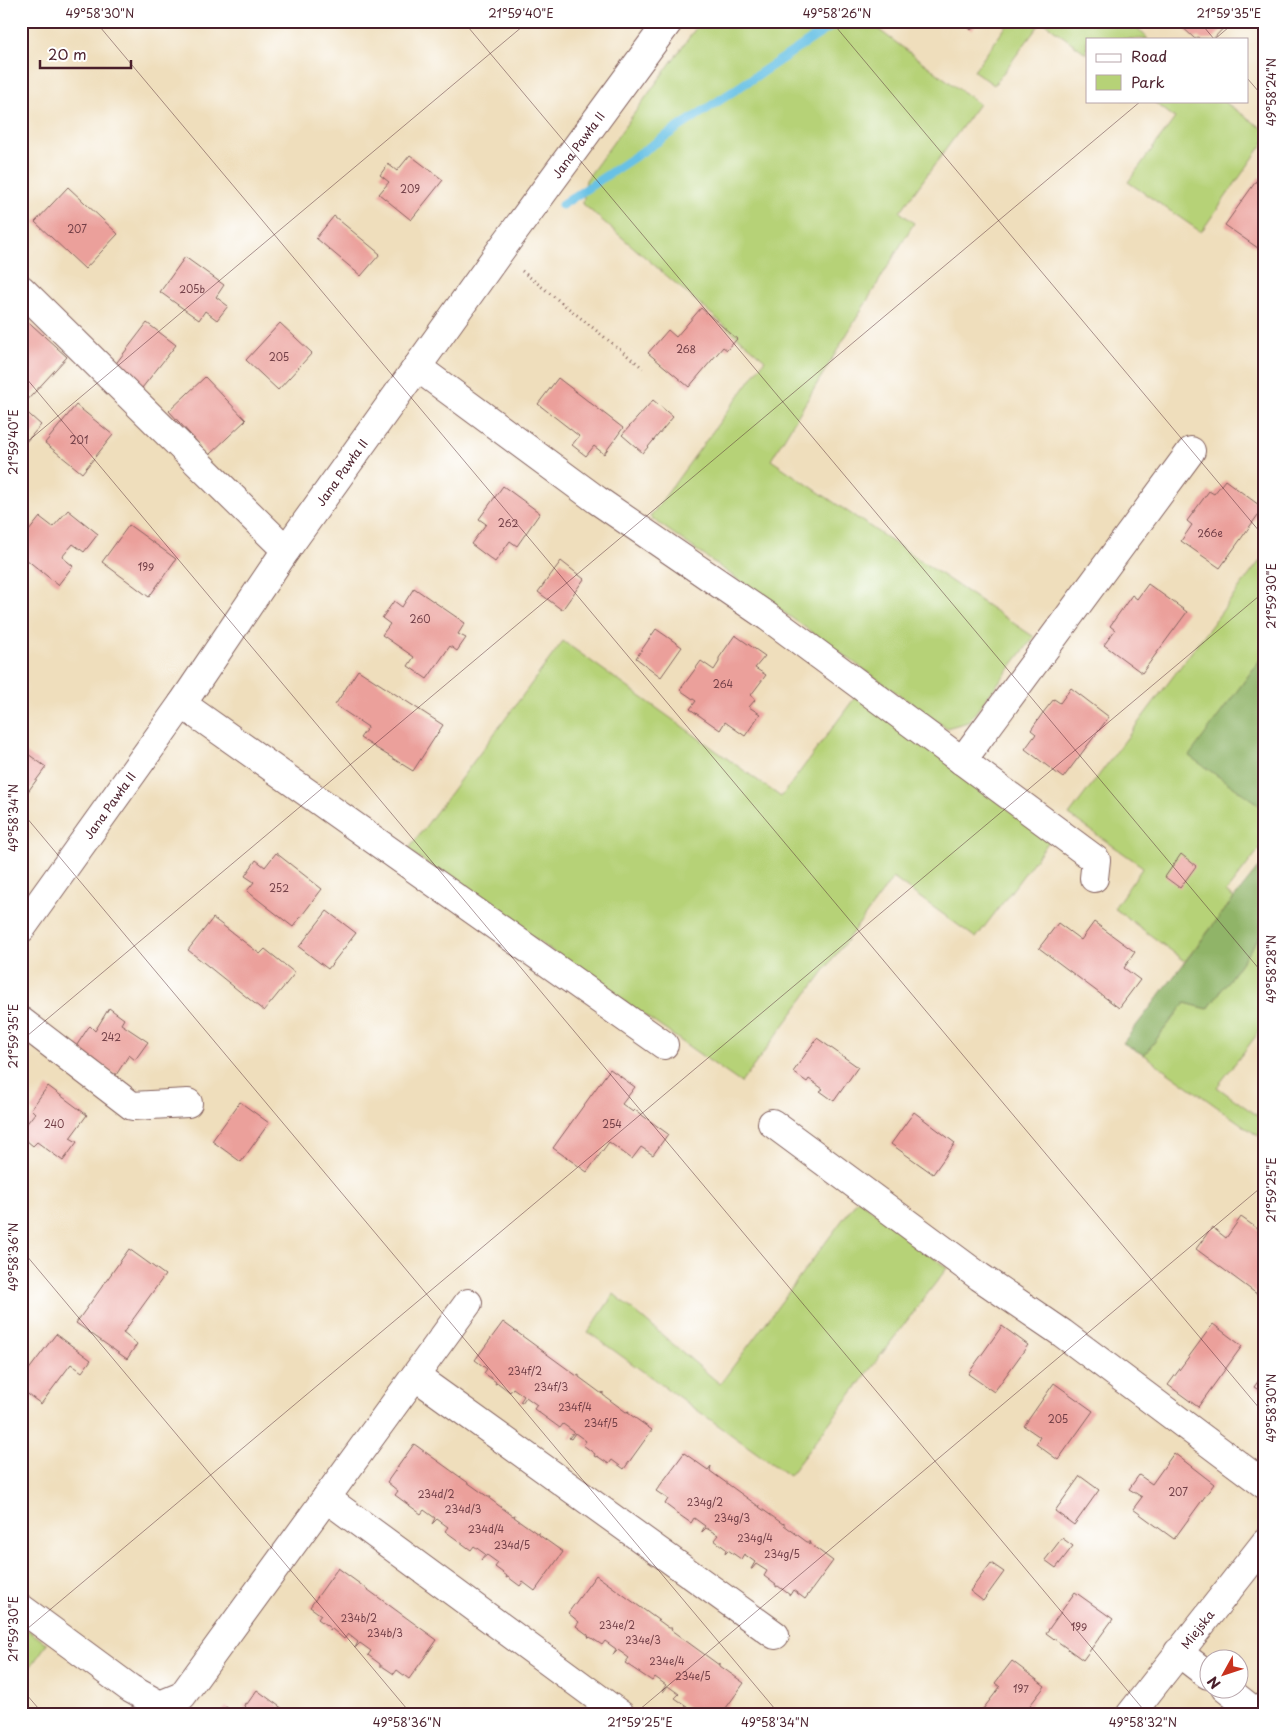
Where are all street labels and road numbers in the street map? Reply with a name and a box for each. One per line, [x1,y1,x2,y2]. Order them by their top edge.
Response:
street label: Jana Pawła II [547,108,609,182]
street label: Jana Pawła II [311,435,372,510]
street label: Jana Pawła II [79,768,140,843]
street label: Miejska [1176,1606,1219,1652]

